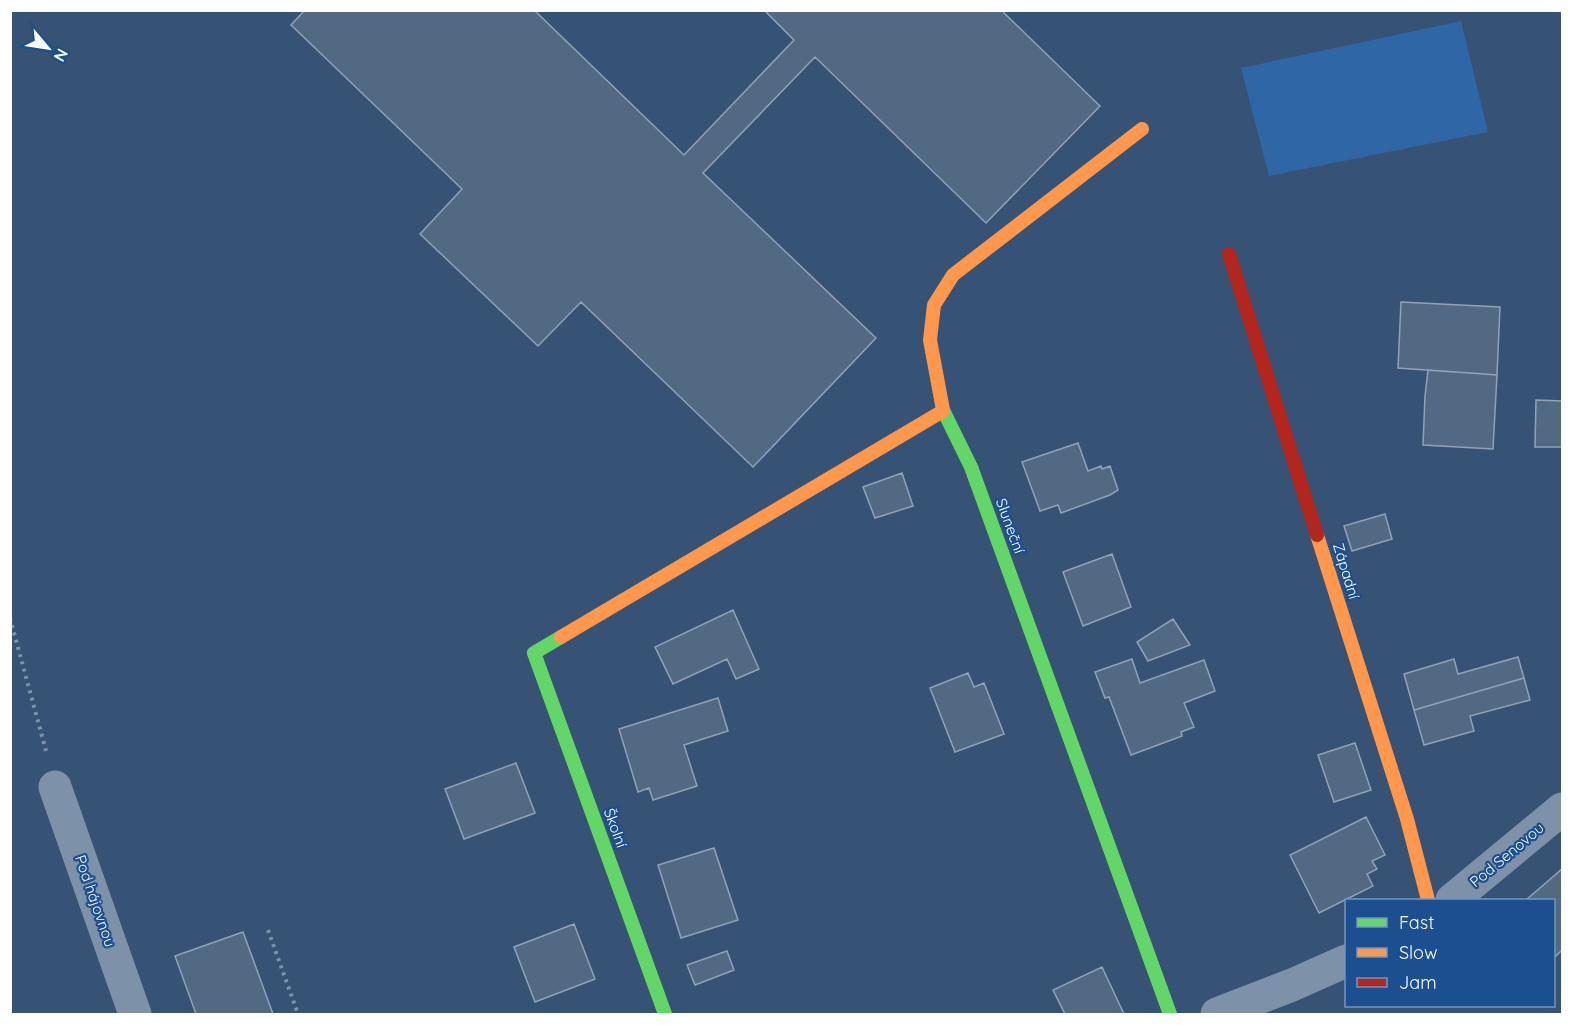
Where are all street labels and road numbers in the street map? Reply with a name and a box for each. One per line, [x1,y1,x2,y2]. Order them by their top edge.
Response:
street label: Sluneční [992,496,1029,557]
street label: Západní [1329,540,1364,602]
street label: Školní [600,806,632,851]
street label: Pod Senovou [1466,818,1548,891]
street label: Pod hájovnou [71,852,120,949]

